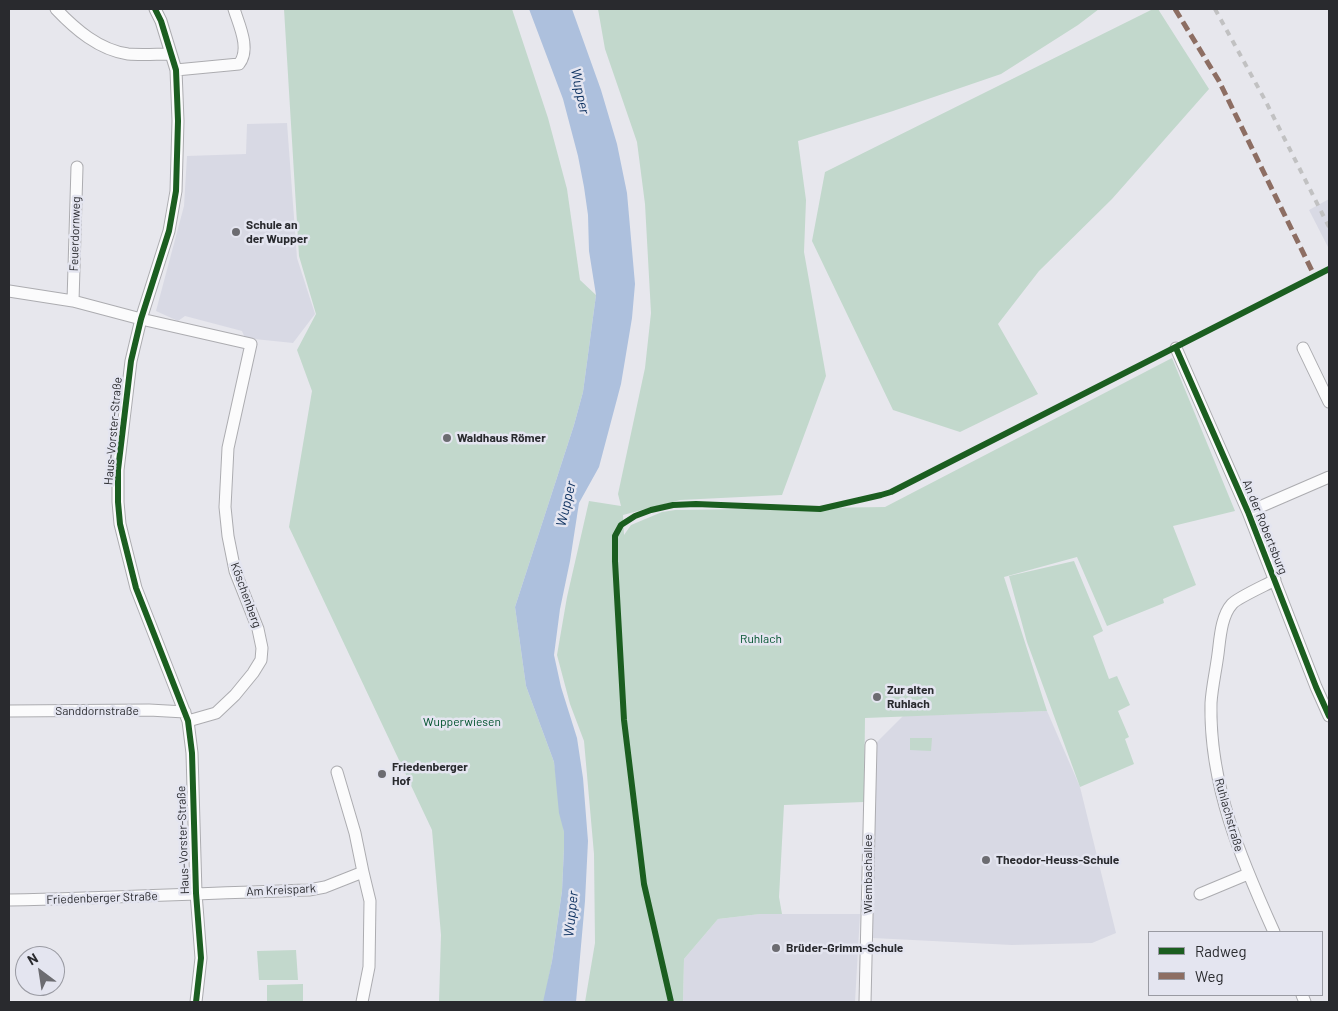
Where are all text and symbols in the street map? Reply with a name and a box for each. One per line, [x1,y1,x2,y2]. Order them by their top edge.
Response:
water label: Wupper [567,67,593,115]
street label: Feuerdornweg [66,196,84,272]
place label: Schule an der Wupper [246,218,308,246]
marker: Schule an der Wupper [230,226,242,238]
street label: Haus-Vorster-Straße [101,376,125,486]
place label: Waldhaus Römer [457,431,546,445]
marker: Waldhaus Römer [441,432,453,444]
street label: An der Robertsburg [1239,478,1291,576]
water label: Wupper [553,480,579,528]
street label: Köschenberg [228,560,264,630]
park label: Ruhlach [740,632,782,646]
place label: Zur alten Ruhlach [887,683,934,711]
marker: Zur alten Ruhlach [871,691,883,703]
street label: Sanddornstraße [55,704,139,718]
park label: Wupperwiesen [423,715,501,729]
place label: Friedenberger Hof [392,760,468,788]
marker: Friedenberger Hof [376,768,388,780]
street label: Ruhlachstraße [1212,777,1246,853]
street label: Haus-Vorster-Straße [174,785,192,895]
street label: Wiembachallee [861,834,875,914]
place label: Theodor-Heuss-Schule [996,853,1119,867]
marker: Theodor-Heuss-Schule [980,854,992,866]
street label: Am Kreispark [246,881,316,899]
street label: Friedenberger Straße [46,889,158,907]
water label: Wupper [560,890,582,938]
legend [1148,931,1323,996]
place label: Brüder-Grimm-Schule [786,941,903,955]
marker: Brüder-Grimm-Schule [770,942,782,954]
text: Radweg [1195,942,1247,960]
north arrow [15,946,65,996]
text: N [24,949,41,968]
text: Weg [1195,967,1223,985]

